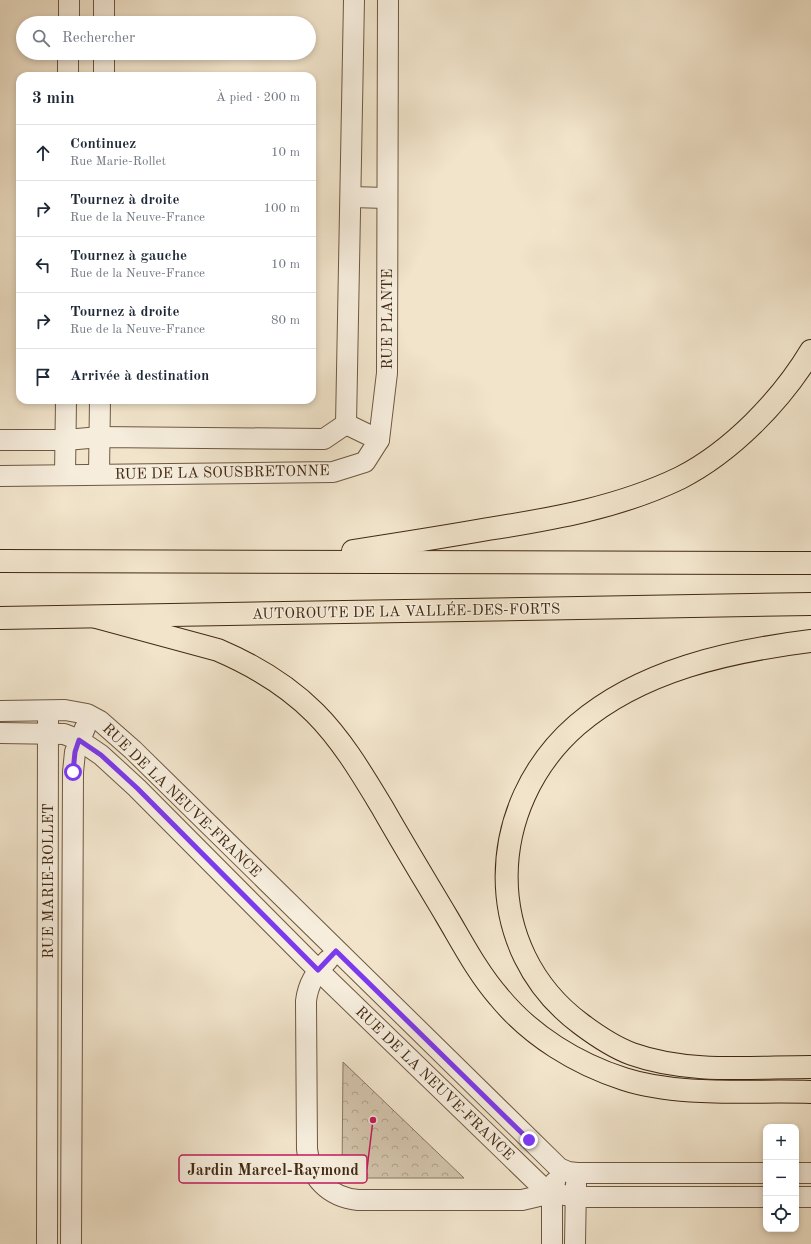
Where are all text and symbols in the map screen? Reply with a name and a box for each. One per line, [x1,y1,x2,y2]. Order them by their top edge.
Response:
search box [16,16,316,60]
icon: search [30,27,52,49]
text: Rechercher [62,31,135,46]
text: 3 min [32,90,75,107]
text: À pied · 200 m [216,91,300,104]
text: Continuez [70,137,136,152]
icon: ahead [32,142,54,164]
text: 10 m [271,146,300,159]
text: Rue Marie-Rollet [70,155,166,168]
text: Tournez à droite [70,193,180,208]
icon: right [32,198,54,220]
text: 100 m [263,202,300,215]
text: Rue de la Neuve-France [70,211,205,224]
text: Tournez à gauche [70,249,187,264]
icon: left [32,254,54,276]
text: 10 m [271,258,300,271]
text: Rue de la Neuve-France [70,267,205,280]
street label: RUE PLANTE [381,269,396,369]
text: Tournez à droite [70,305,180,320]
icon: right [32,310,54,332]
text: 80 m [271,314,300,327]
text: Rue de la Neuve-France [70,323,205,336]
icon: arrive [32,366,54,388]
text: Arrivée à destination [70,369,209,384]
street label: RUE DE LA SOUSBRETONNE [114,464,330,483]
street label: AUTOROUTE DE LA VALLÉE-DES-FORTS [252,599,560,623]
street label: RUE DE LA NEUVE-FRANCE [99,721,263,881]
route start [64,763,82,781]
street label: RUE MARIE-ROLLET [42,803,57,959]
street label: RUE DE LA NEUVE-FRANCE [352,1004,516,1164]
map controls [763,1124,799,1232]
button: + [763,1124,799,1160]
route end [520,1131,538,1149]
callout: Jardin Marcel-Raymond [179,1155,367,1183]
button: − [763,1160,799,1196]
text: Jardin Marcel-Raymond [187,1163,359,1179]
button: locate [763,1196,799,1232]

